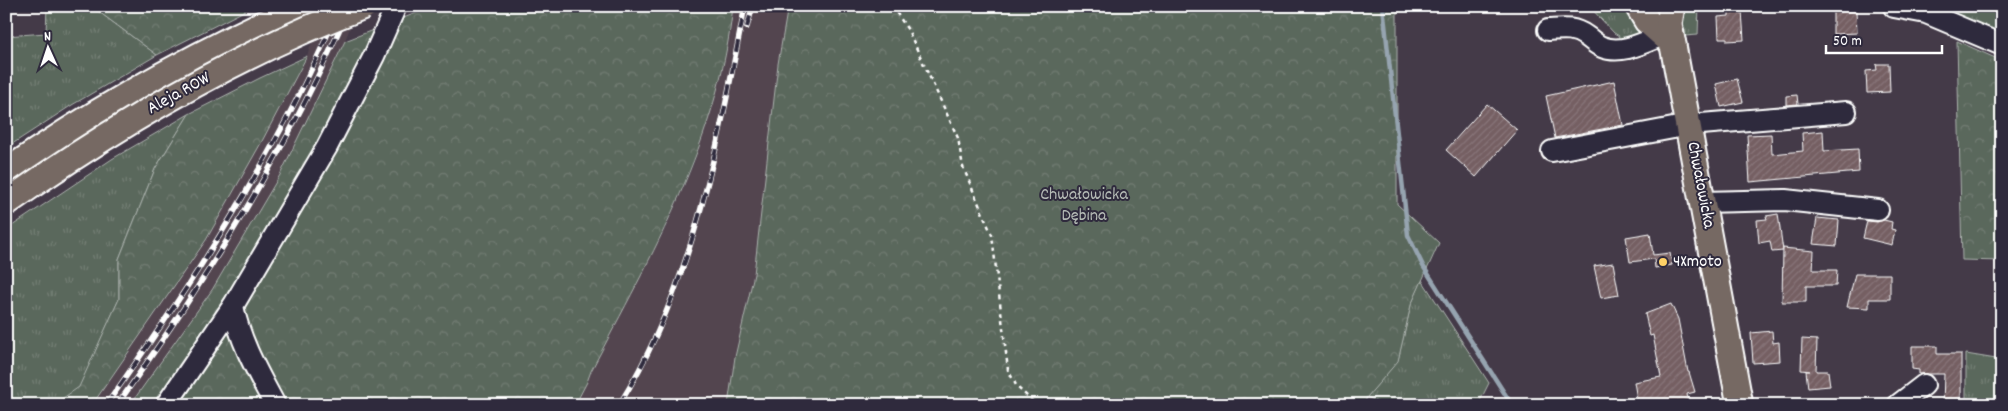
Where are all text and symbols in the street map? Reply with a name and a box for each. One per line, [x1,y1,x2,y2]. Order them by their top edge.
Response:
north arrow [22,22,72,72]
scale bar [1826,22,1942,54]
text: N [43,27,51,47]
text: 50 m [1833,31,1862,53]
street label: Aleja ROW [143,66,216,122]
street label: Chwałowicka [1679,140,1721,231]
park label: Chwałowicka Dębina [1040,183,1128,229]
place label: 4Xmoto [1673,250,1722,275]
marker: 4Xmoto [1657,256,1669,268]

